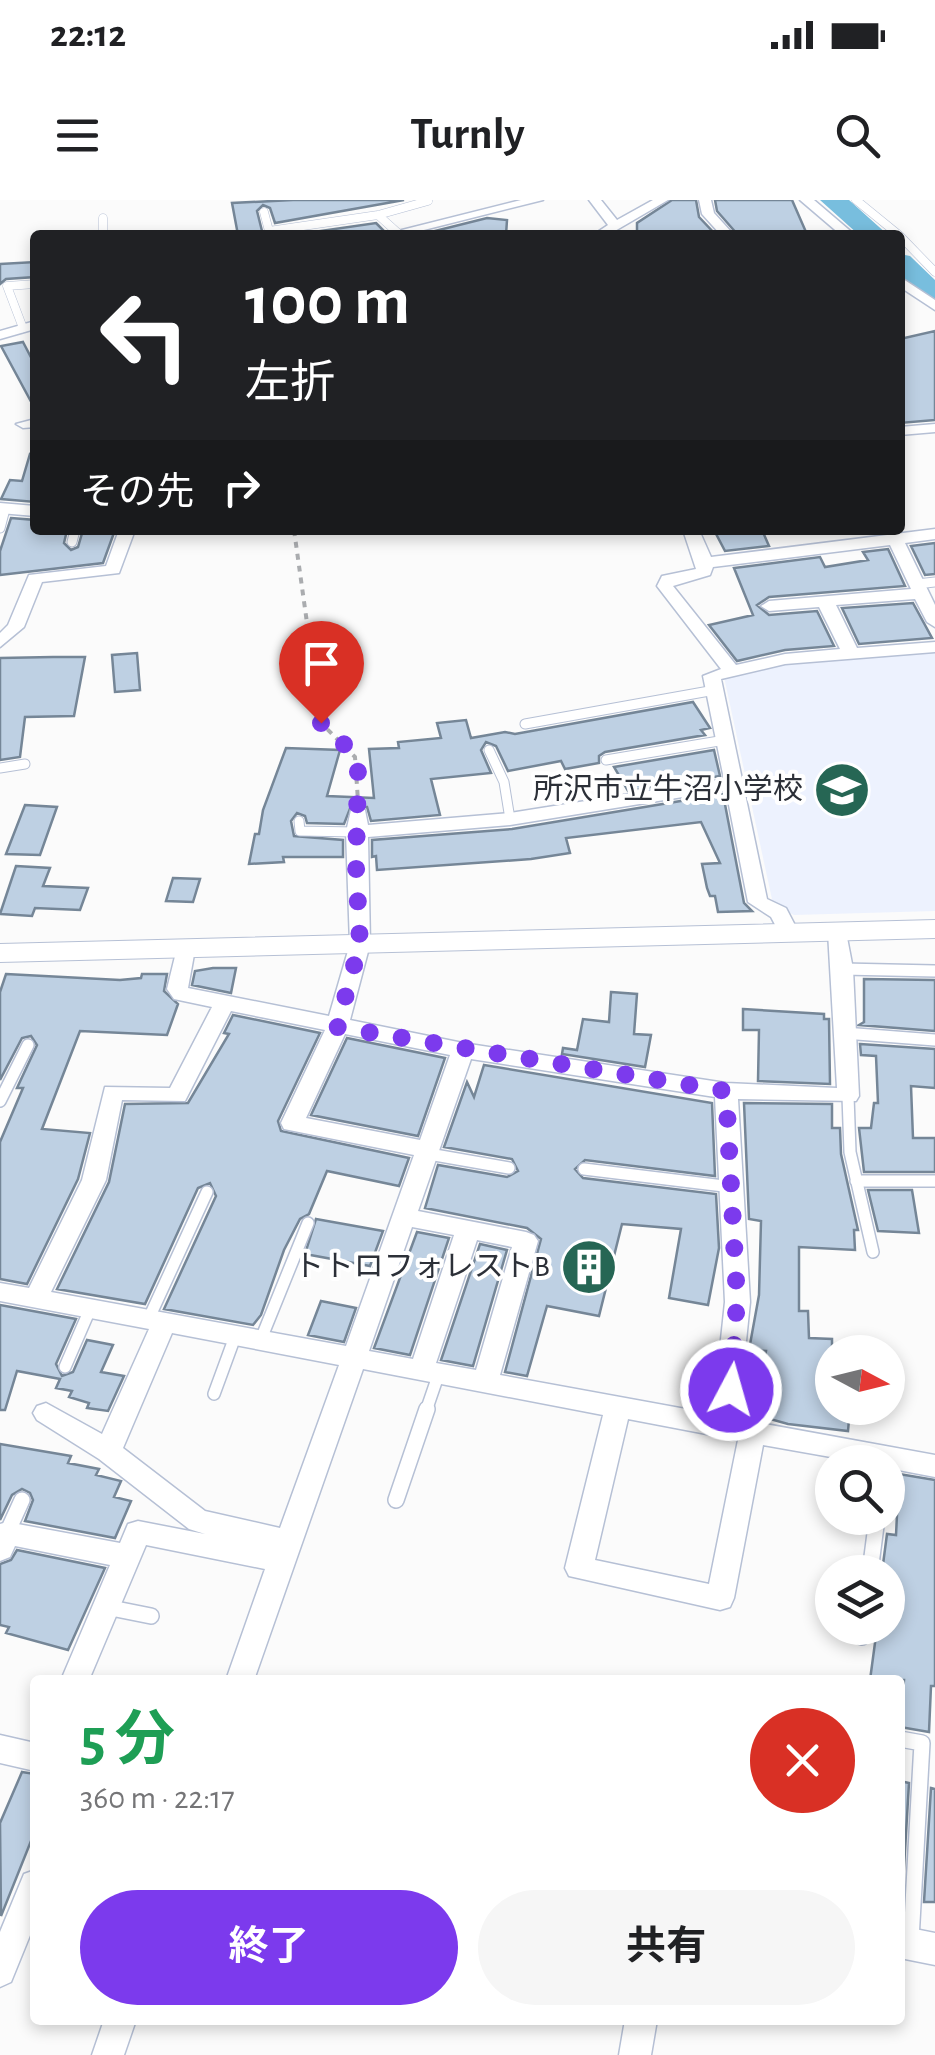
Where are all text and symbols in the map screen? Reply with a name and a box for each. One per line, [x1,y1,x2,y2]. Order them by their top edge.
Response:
text: 22:12 [50,16,126,54]
icon: menu [50,108,105,163]
icon: search [830,108,885,163]
text: Turnly [410,112,525,157]
text: 100 m [245,267,410,337]
icon: left [80,270,210,400]
text: 左折 [245,361,335,406]
icon: right [214,460,269,515]
text: その先 [80,474,194,512]
pin [279,621,364,724]
icon: arrive [294,636,349,691]
school or university icon: 所沢市立牛沼小学校 [812,760,872,820]
place label: 所沢市立牛沼小学校 [533,773,803,805]
building icon: トトロフォレストB [559,1237,619,1297]
place label: トトロフォレストB [294,1252,550,1282]
north arrow [815,1335,905,1425]
map controls [815,1335,905,1645]
position arrow [679,1338,783,1442]
button: search [815,1445,905,1535]
button: layers [815,1555,905,1645]
button: close [750,1708,855,1813]
text: 5 分 [80,1711,175,1771]
text: 360 m · 22:17 [80,1782,235,1814]
button: 終了 [80,1890,458,2005]
button: 共有 [478,1890,855,2005]

